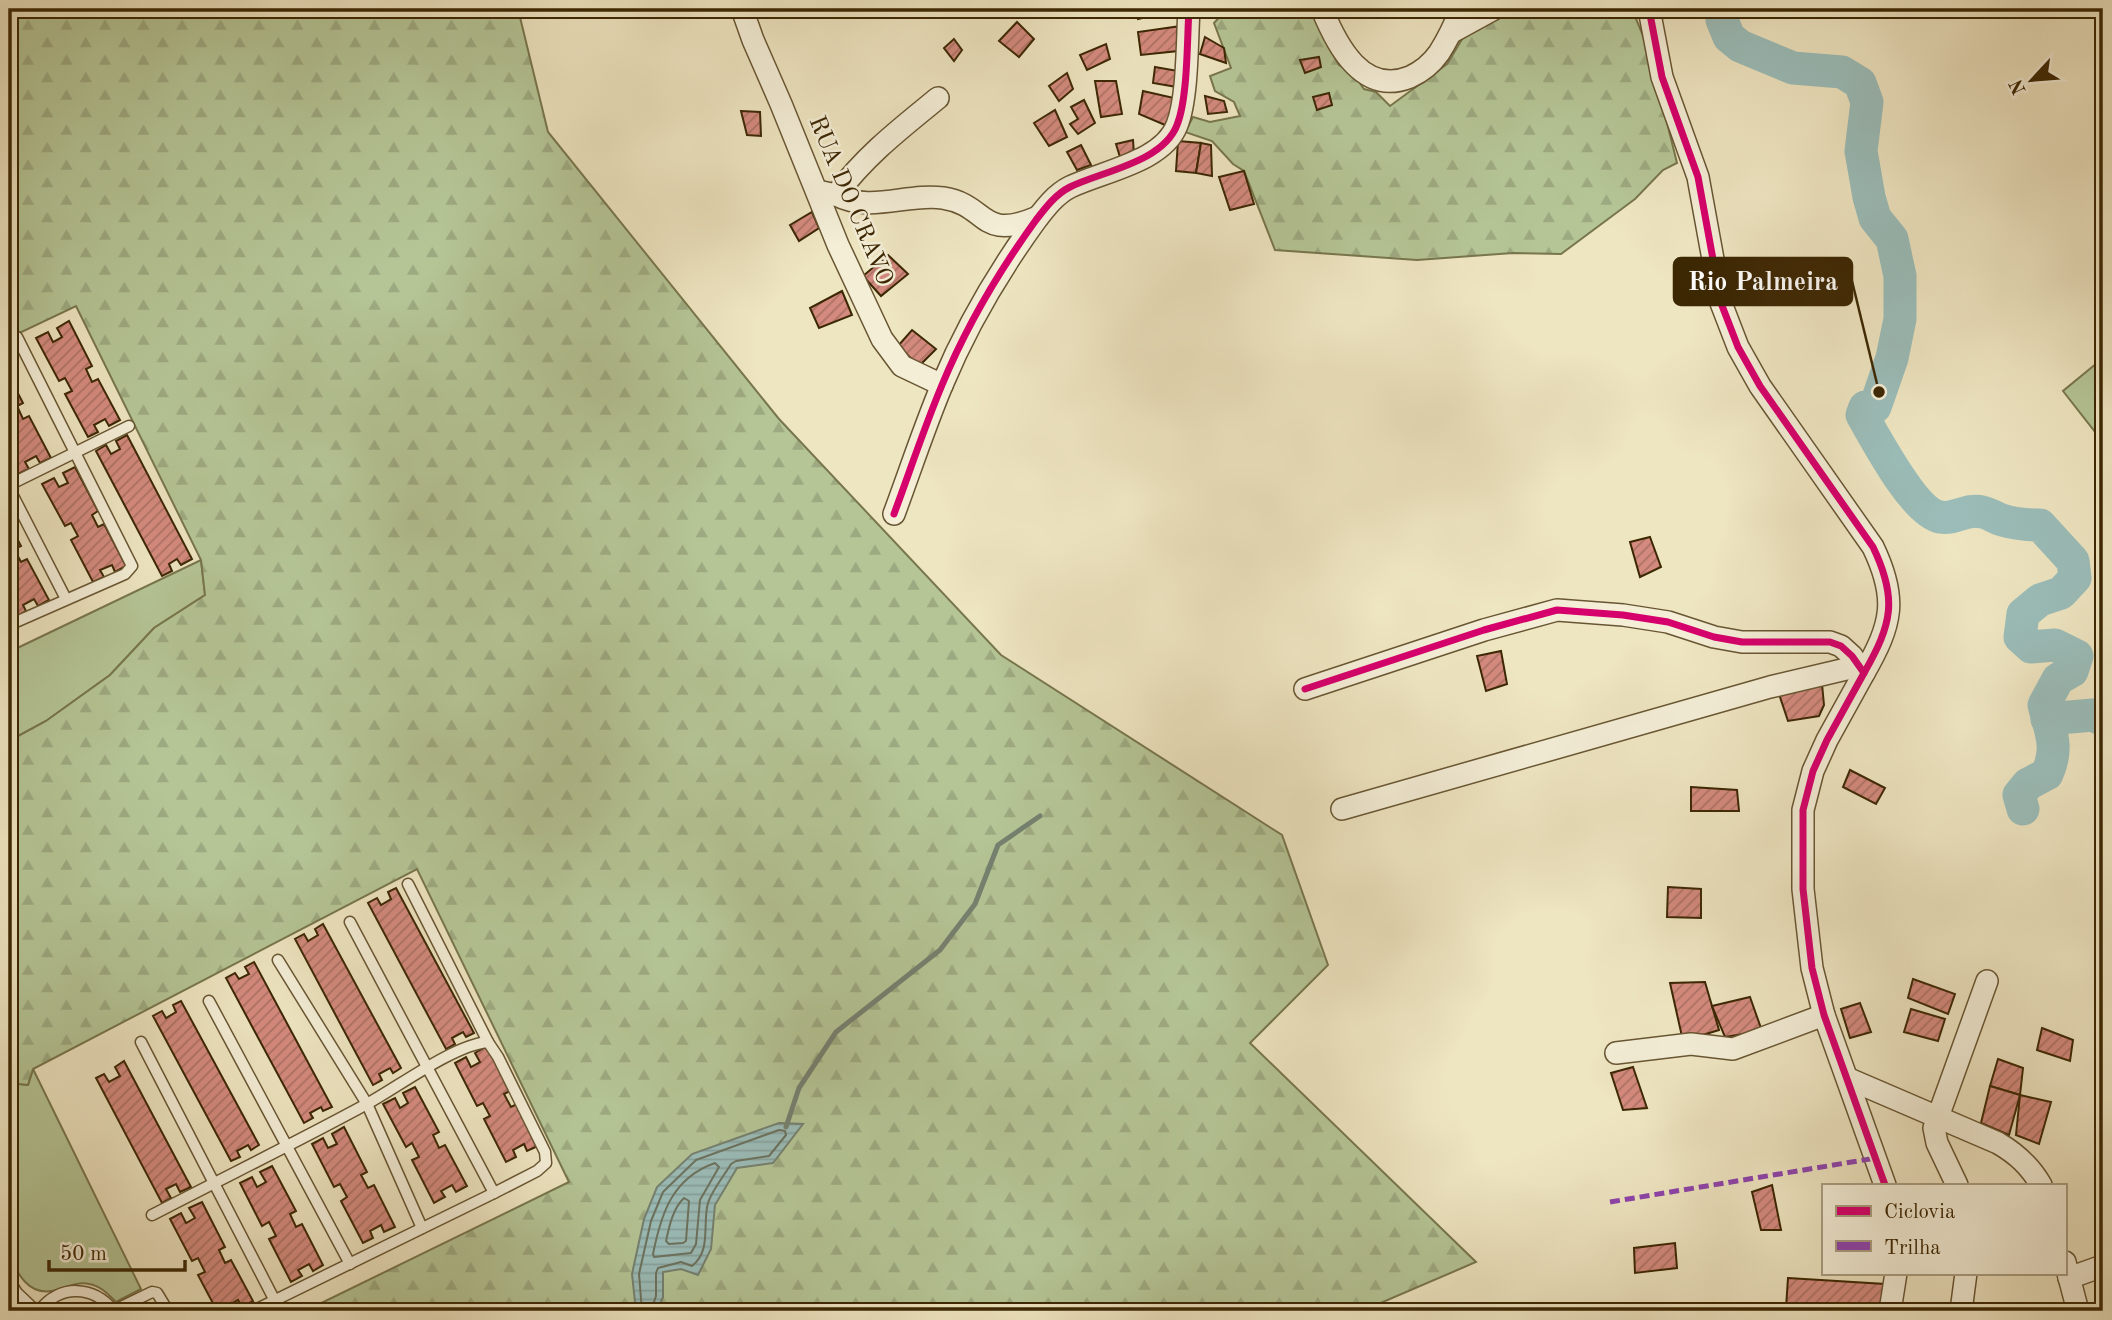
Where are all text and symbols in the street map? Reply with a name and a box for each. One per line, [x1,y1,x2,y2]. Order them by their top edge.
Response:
north arrow [1996,46,2066,116]
text: N [2007,75,2031,97]
street label: RUA DO CRAVO [803,113,897,289]
callout: Rio Palmeira [1674,258,1852,305]
text: Rio Palmeira [1688,270,1838,296]
legend [1822,1184,2066,1274]
text: Ciclovia [1884,1202,1955,1223]
scale bar [49,1229,186,1273]
text: Trilha [1884,1238,1941,1259]
text: 50 m [60,1244,107,1265]

